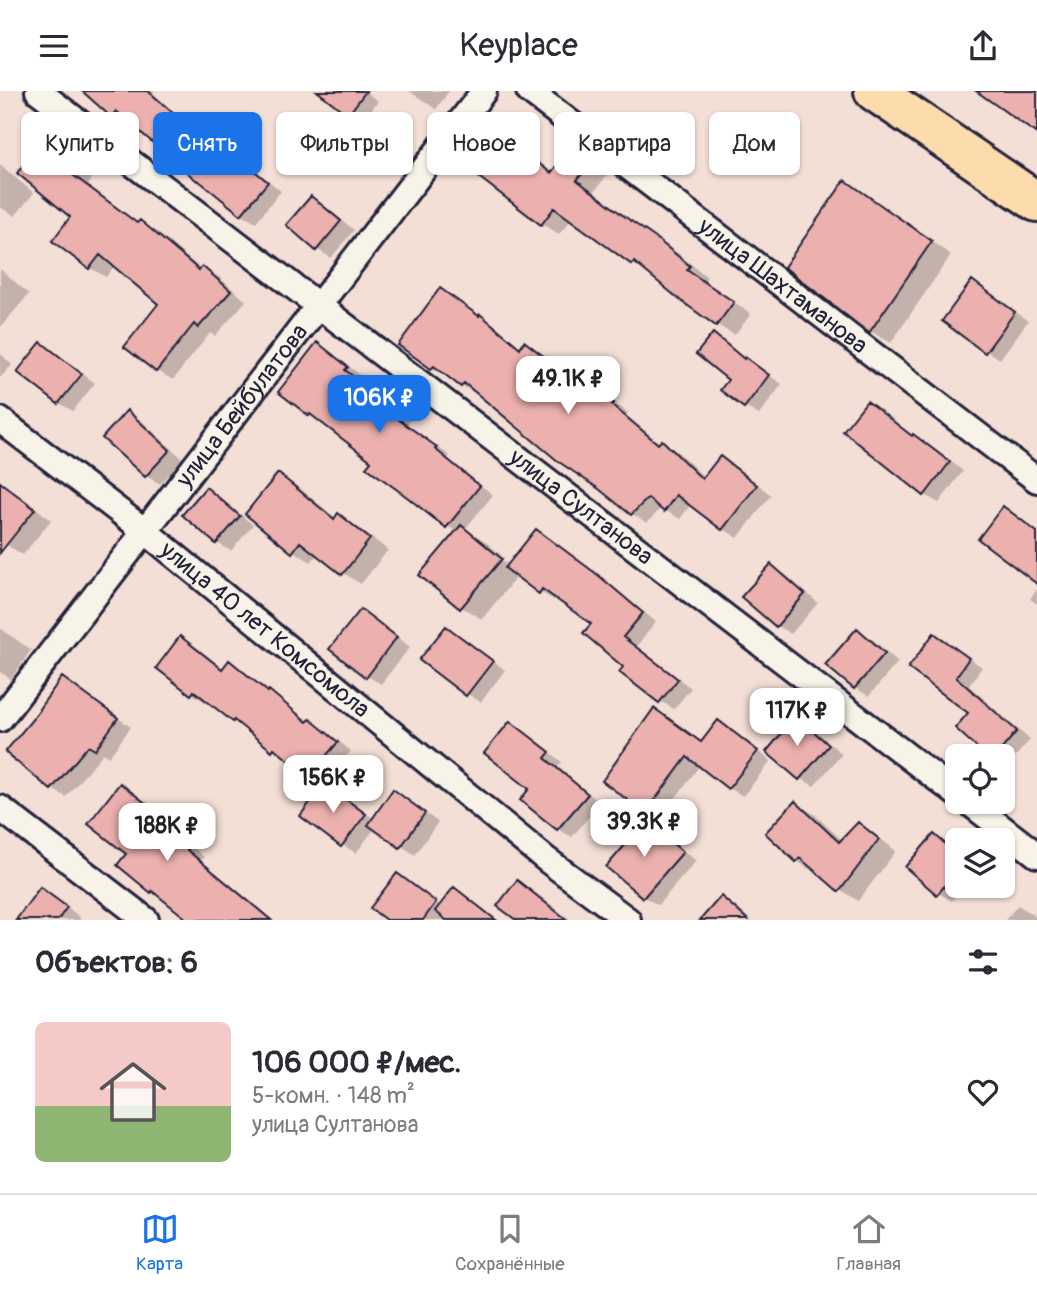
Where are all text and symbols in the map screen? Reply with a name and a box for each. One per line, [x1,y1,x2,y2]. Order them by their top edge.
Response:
text: Keyplace [459,26,578,66]
icon: menu [35,27,73,65]
icon: share [964,27,1002,65]
chip: Купить [21,112,139,175]
chip: Снять [153,112,262,175]
chip: Фильтры [276,112,413,175]
chip: Новое [427,112,540,175]
chip: Квартира [554,112,695,175]
chip: Дом [709,112,800,175]
street label: улица Шахтаманова [691,211,873,360]
street label: улица Бейбулатова [169,318,314,494]
pin: 49.1K ₽ [503,357,633,416]
text: 49.1K ₽ [532,364,604,393]
pin: 106K ₽ [322,375,436,435]
text: 106K ₽ [344,383,414,412]
street label: улица Султанова [502,442,659,571]
street label: улица 40 лет Комсомола [153,535,376,724]
pin: 117K ₽ [740,689,854,748]
text: 117K ₽ [766,696,828,725]
map controls [945,744,1015,898]
button: locate [945,744,1015,814]
pin: 156K ₽ [276,755,390,815]
text: 156K ₽ [299,763,367,792]
pin: 39.3K ₽ [579,799,709,859]
pin: 188K ₽ [110,803,224,863]
text: 39.3K ₽ [606,807,682,836]
text: 188K ₽ [135,811,199,840]
button: layers [945,828,1015,898]
icon: filters [964,943,1002,981]
text: Объектов: 6 [35,944,198,981]
text: 106 000 ₽/мес. [252,1044,461,1081]
icon: home [91,1050,175,1134]
icon: heart [964,1073,1002,1111]
text: 5-комн. · 148 m² [252,1081,415,1110]
text: улица Султанова [252,1110,418,1139]
tab: Карта [136,1210,183,1276]
tab: Сохранённые [455,1210,565,1276]
tab: Главная [836,1210,901,1276]

